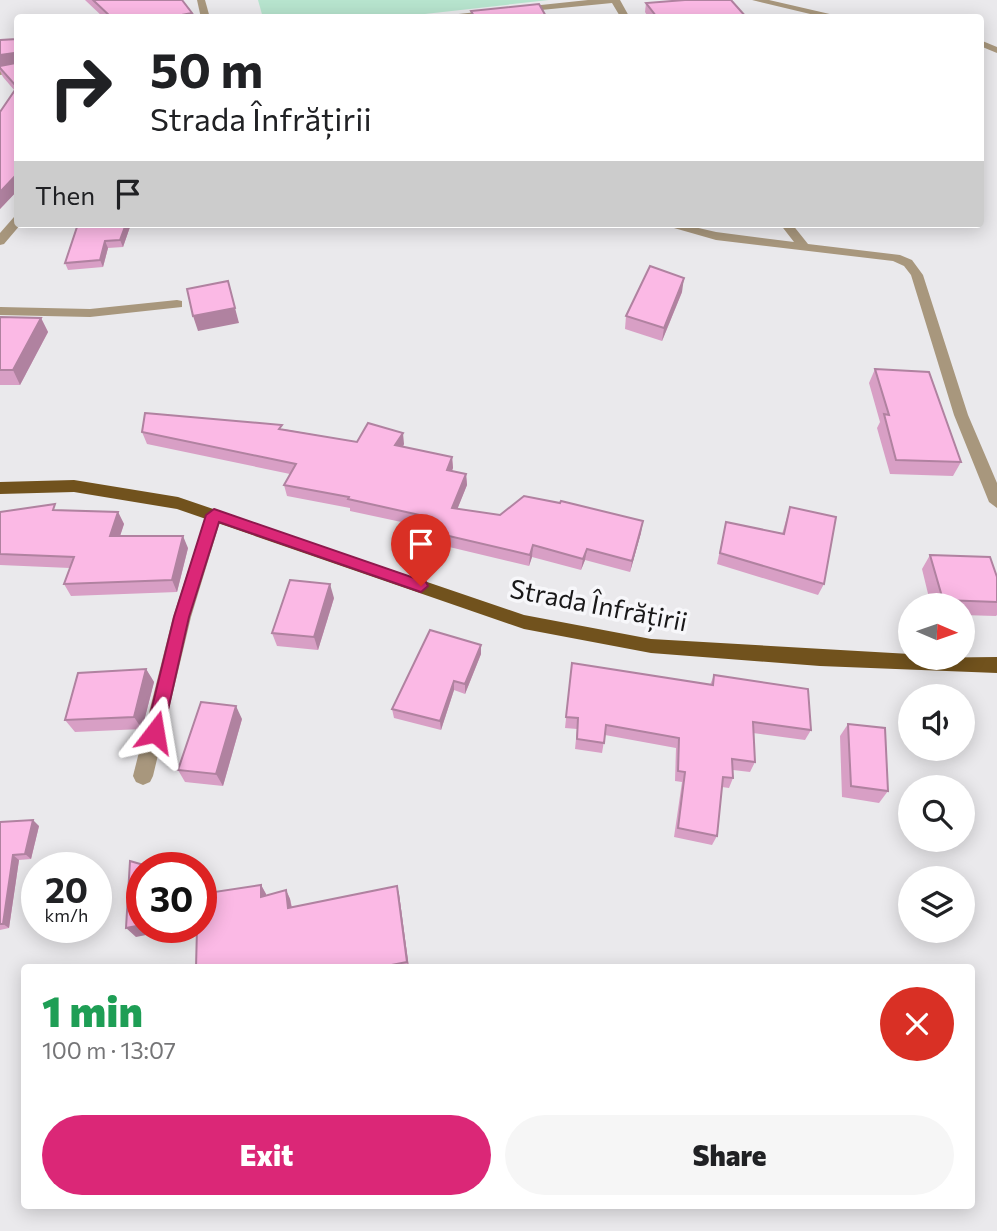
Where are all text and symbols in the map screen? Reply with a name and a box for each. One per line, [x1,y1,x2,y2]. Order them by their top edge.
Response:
text: 50 m [150,38,263,98]
icon: right [35,42,126,133]
text: Strada Înfrățirii [150,98,372,138]
icon: arrive [109,175,147,213]
text: Then [35,179,95,210]
pin [391,514,451,586]
icon: arrive [402,525,440,563]
street label: Strada Înfrățirii [507,572,690,638]
north arrow [898,593,975,670]
map controls [898,593,975,943]
button: sound [898,684,975,761]
position arrow [118,695,192,769]
button: search [898,775,975,852]
speed limit sign: 30 [126,852,217,943]
button: layers [898,866,975,943]
text: 20 [45,867,88,910]
text: km/h [45,904,88,926]
text: 1 min [42,984,143,1036]
button: close [880,987,954,1061]
text: 100 m · 13:07 [42,1036,176,1064]
button: Exit [42,1115,491,1195]
button: Share [505,1115,954,1195]

